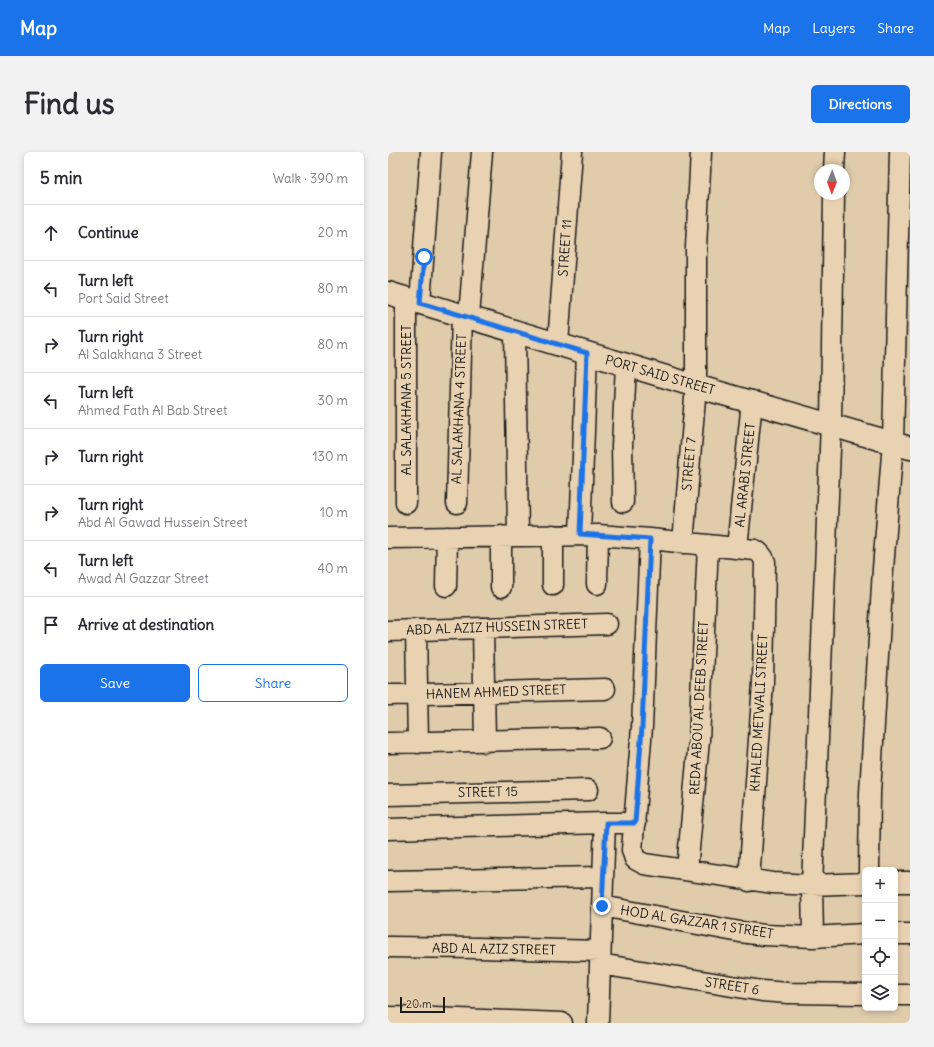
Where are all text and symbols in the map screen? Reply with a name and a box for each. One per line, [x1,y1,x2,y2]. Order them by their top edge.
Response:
text: Map [20,16,57,40]
text: Map [763,19,790,37]
text: Layers [812,19,855,37]
text: Share [877,19,914,37]
button: Directions [811,85,910,123]
text: Find us [24,86,115,122]
north arrow [814,164,850,200]
text: 5 min [40,167,82,189]
text: Walk · 390 m [273,170,348,187]
street label: STREET 11 [555,219,575,277]
icon: ahead [40,222,62,244]
text: Continue [78,223,139,242]
text: 20 m [318,224,348,241]
route start [415,248,433,266]
text: Turn left [78,271,133,290]
icon: left [40,278,62,300]
text: 80 m [317,280,348,297]
text: Port Said Street [78,290,169,307]
street label: AL SALAKHANA 5 STREET [398,325,415,475]
text: Turn right [78,327,143,346]
street label: AL SALAKHANA 4 STREET [448,333,470,484]
icon: right [40,334,62,356]
text: 80 m [317,336,348,353]
text: Al Salakhana 3 Street [78,346,202,363]
street label: PORT SAID STREET [603,351,717,399]
text: Turn left [78,383,133,402]
icon: left [40,390,62,412]
text: 30 m [318,392,348,409]
text: Ahmed Fath Al Bab Street [78,402,227,419]
street label: AL ARABI STREET [731,422,759,528]
street label: STREET 7 [678,436,700,492]
icon: right [40,446,62,468]
text: Turn right [78,447,143,466]
text: 130 m [312,448,348,465]
text: Turn right [78,495,143,514]
icon: right [40,502,62,524]
text: 10 m [320,504,348,521]
text: Abd Al Gawad Hussein Street [78,514,248,531]
text: Turn left [78,551,133,570]
icon: left [40,558,62,580]
text: 40 m [317,560,348,577]
text: Awad Al Gazzar Street [78,570,209,587]
icon: arrive [40,614,62,636]
text: Arrive at destination [78,615,214,634]
street label: ABD AL AZIZ HUSSEIN STREET [406,615,588,639]
street label: REDA ABOU AL DEEB STREET [686,620,712,795]
street label: KHALED METWALI STREET [746,634,772,792]
button: Save [40,664,190,702]
button: Share [198,664,348,702]
street label: HANEM AHMED STREET [426,681,567,703]
street label: STREET 15 [458,783,518,801]
map controls [862,867,898,1011]
button: + [862,867,898,903]
route end [593,897,611,915]
street label: HOD AL GAZZAR 1 STREET [619,901,775,943]
button: − [862,903,898,939]
street label: ABD AL AZIZ STREET [432,939,556,959]
button: locate [862,939,898,975]
street label: STREET 6 [704,973,760,999]
button: layers [862,975,898,1011]
scale bar [400,995,445,1014]
text: 20 m [406,997,432,1011]

